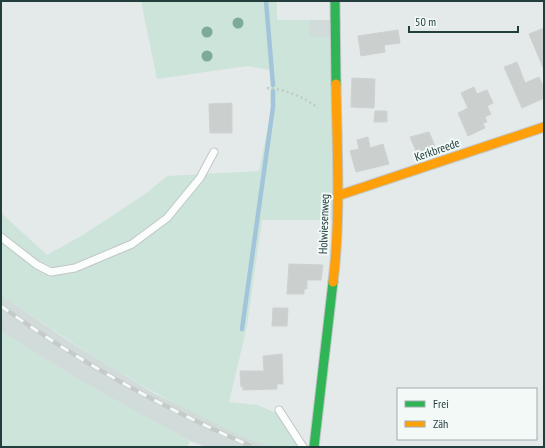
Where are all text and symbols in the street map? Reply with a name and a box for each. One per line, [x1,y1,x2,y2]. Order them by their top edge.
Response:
scale bar [409,8,518,34]
text: 50 m [415,14,436,29]
street label: Kerkbreede [412,135,461,164]
street label: Holwiesenweg [315,194,332,254]
legend [397,388,537,440]
text: Frei [433,396,449,411]
text: Zäh [433,416,448,431]

